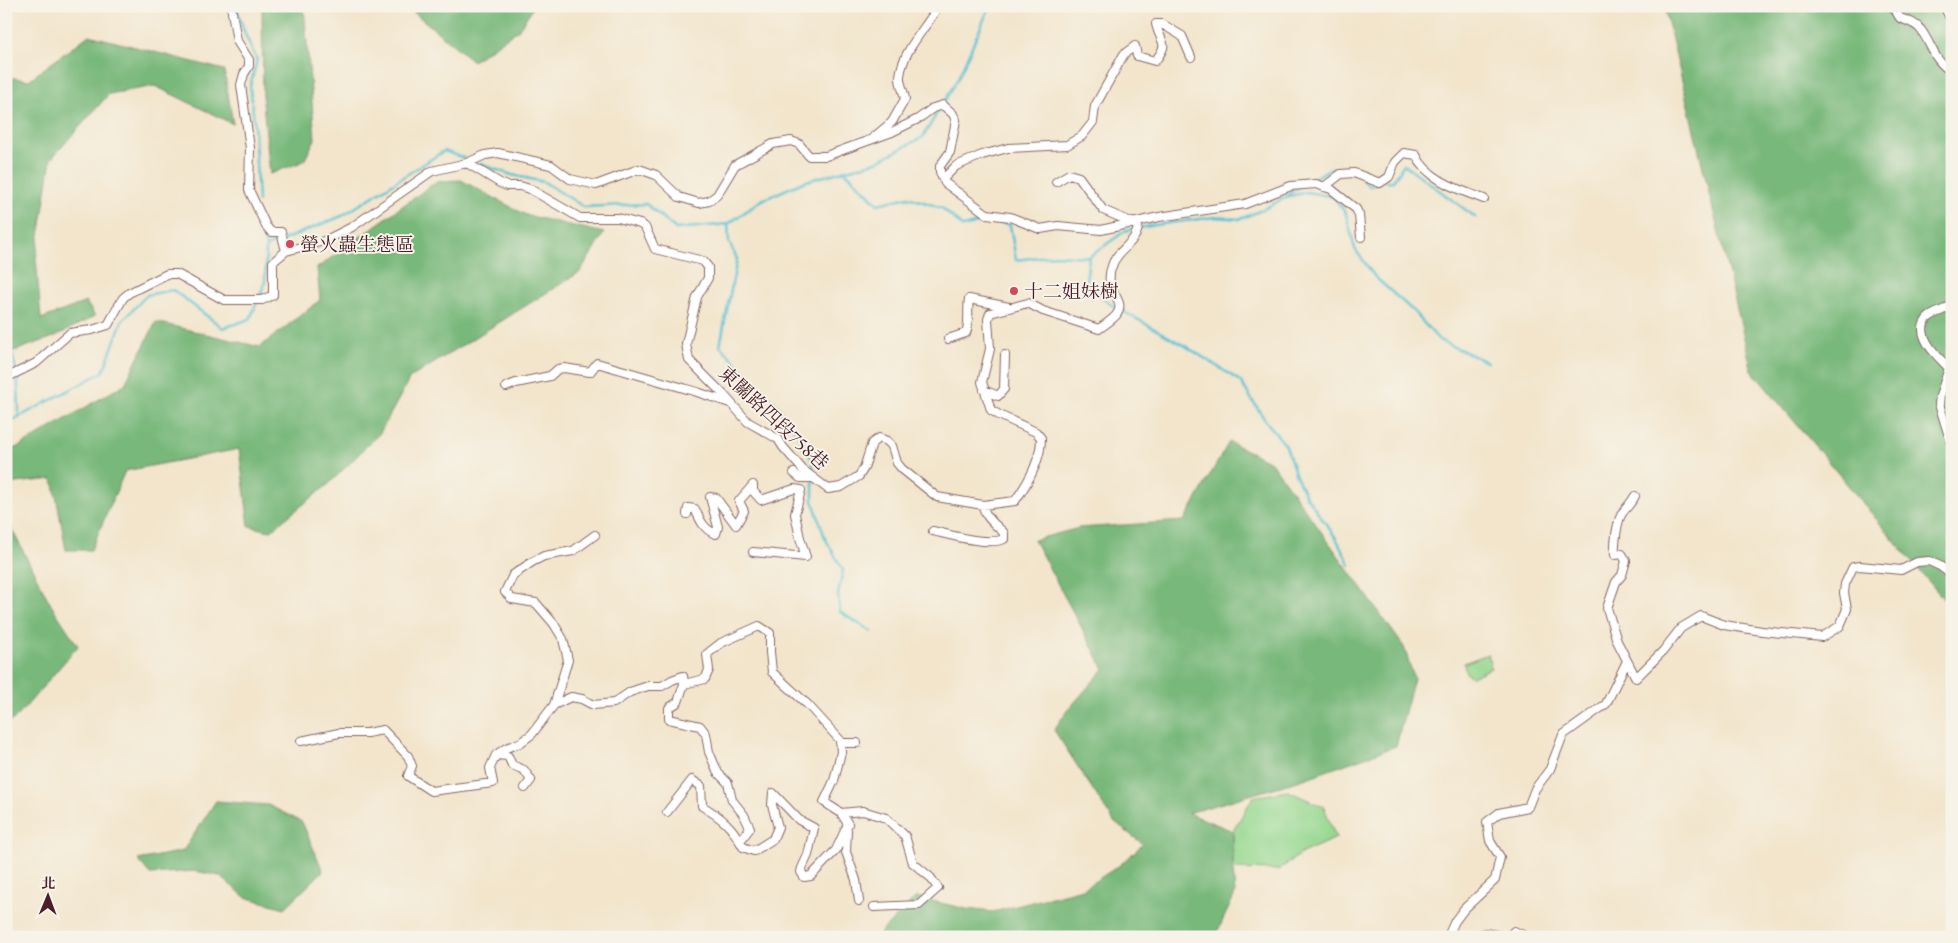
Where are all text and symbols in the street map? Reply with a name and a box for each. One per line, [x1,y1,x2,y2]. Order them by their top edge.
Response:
place label: 螢火蟲生態區 [300,232,414,257]
marker: 螢火蟲生態區 [284,238,296,250]
place label: 十二姐妹樹 [1024,279,1119,304]
marker: 十二姐妹樹 [1008,285,1020,297]
street label: 東關路四段758巷 [714,361,834,475]
north arrow [22,870,72,920]
text: 北 [41,874,55,892]

